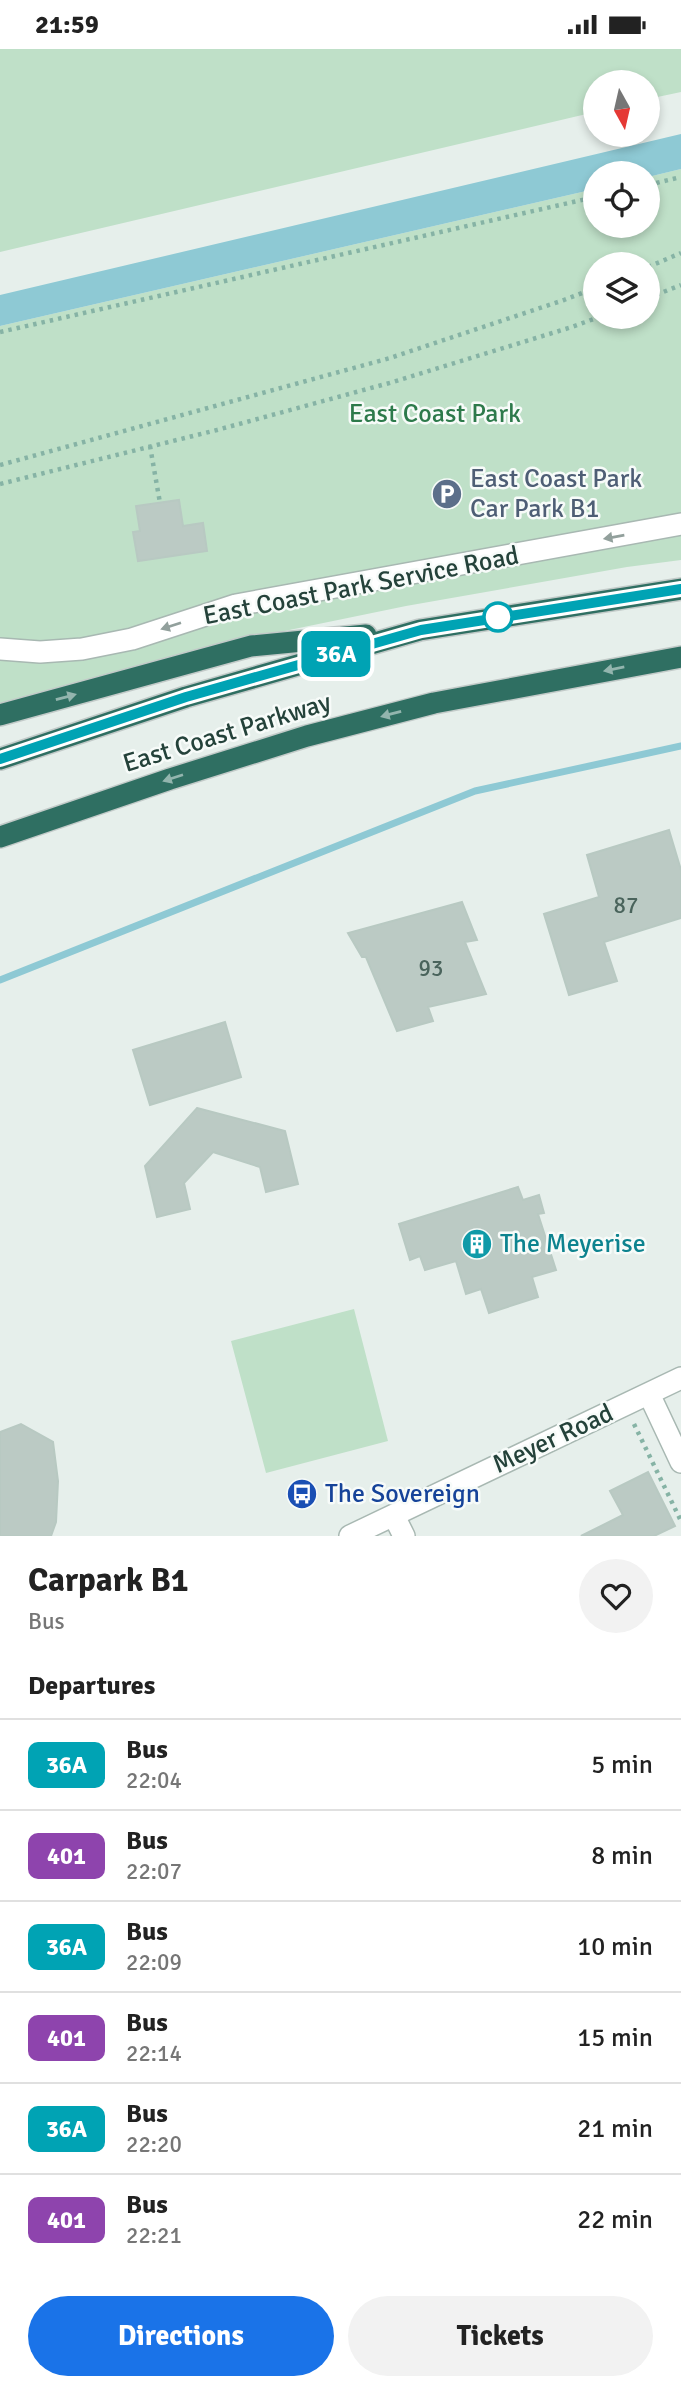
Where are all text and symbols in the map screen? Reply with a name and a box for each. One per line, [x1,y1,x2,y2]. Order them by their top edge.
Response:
text: 21:59 [35,9,99,41]
north arrow [583,70,660,147]
map controls [583,70,660,329]
button: locate [583,161,660,238]
button: layers [583,252,660,329]
park label: East Coast Park [349,398,521,430]
place label: East Coast Park Car Park B1 [470,463,642,525]
parking icon: East Coast Park Car Park B1 [430,477,464,511]
one-way arrow [603,531,625,542]
street label: East Coast Park Service Road [200,540,522,632]
unlabelled marker [483,602,513,632]
one-way arrow [160,622,181,632]
line badge: 36A [296,631,376,677]
text: 36A [315,639,357,669]
one-way arrow [603,664,625,675]
street label: East Coast Parkway [119,686,335,780]
one-way arrow [55,691,77,702]
one-way arrow [380,709,402,720]
one-way arrow [162,773,183,784]
house number: 87 [614,891,638,920]
house number: 93 [419,954,443,983]
building icon: The Meyerise [460,1227,494,1261]
place label: The Meyerise [500,1228,646,1260]
street label: Meyer Road [488,1397,618,1481]
bus stop icon: The Sovereign [285,1477,319,1511]
place label: The Sovereign [325,1478,480,1510]
button: heart [579,1559,653,1633]
text: Carpark B1 [28,1560,189,1601]
text: Bus [28,1607,65,1636]
text: Departures [28,1670,155,1702]
text: Bus [126,1734,168,1766]
text: 5 min [591,1749,653,1781]
text: 36A [46,1750,87,1780]
text: 22:04 [126,1766,182,1795]
text: Bus [126,1825,168,1857]
text: 8 min [591,1840,653,1872]
text: 401 [47,1841,86,1871]
text: 22:07 [126,1857,182,1886]
text: Bus [126,1916,168,1948]
text: 10 min [577,1931,653,1963]
text: 36A [46,1932,87,1962]
text: 22:09 [126,1948,182,1977]
text: Bus [126,2007,168,2039]
text: 15 min [577,2022,653,2054]
text: 401 [47,2023,86,2053]
text: 22:14 [126,2039,182,2068]
text: Bus [126,2098,168,2130]
text: 21 min [577,2113,653,2145]
text: 36A [46,2114,87,2144]
text: 22:20 [126,2130,182,2159]
text: Bus [126,2189,168,2221]
text: 22 min [577,2204,653,2236]
text: 401 [47,2205,86,2235]
text: 22:21 [126,2221,182,2250]
button: Directions [28,2296,334,2376]
button: Tickets [348,2296,653,2376]

